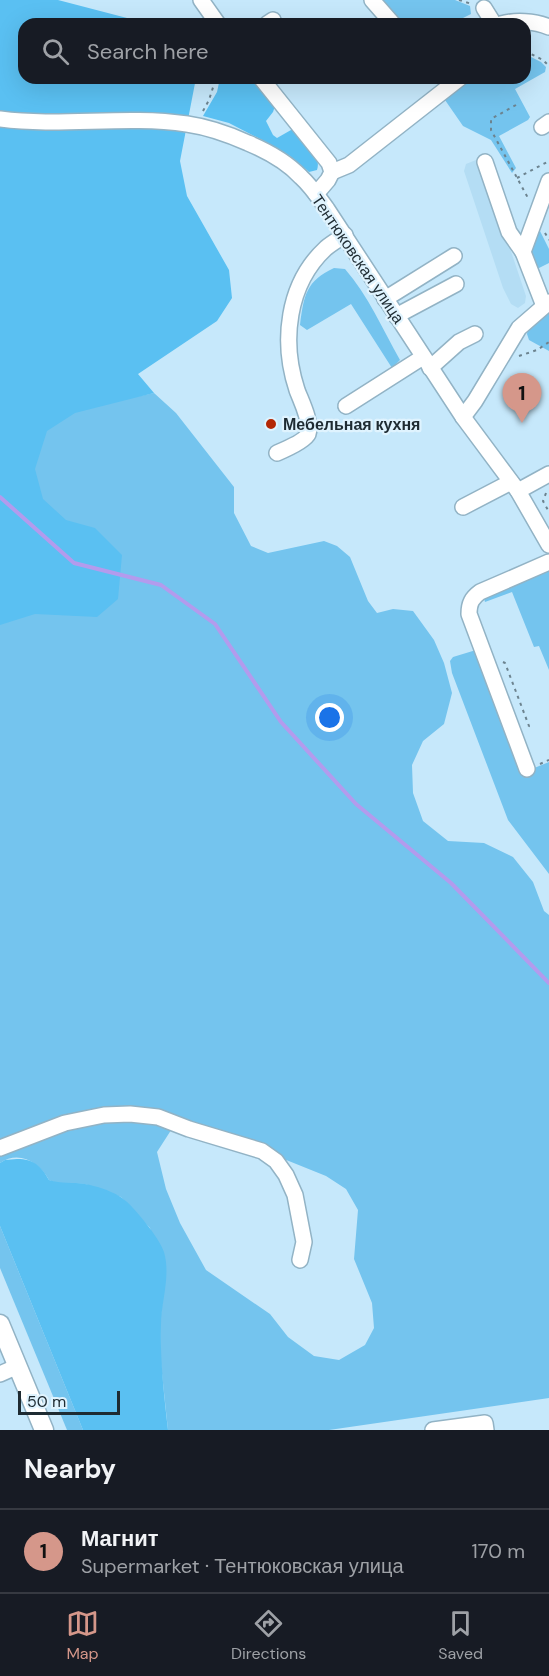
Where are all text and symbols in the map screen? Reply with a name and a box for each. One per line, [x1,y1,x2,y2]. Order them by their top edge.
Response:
search box [18,18,531,84]
icon: search [39,35,72,68]
text: Search here [87,37,208,66]
street label: Тентюковская улица [307,190,409,328]
pin: 1 [502,374,542,423]
place label: Мебельная кухня [283,414,420,435]
marker: Мебельная кухня [264,417,278,431]
your location [315,703,344,732]
scale bar [18,1388,120,1416]
text: 50 m [27,1391,66,1412]
text: Nearby [24,1452,116,1486]
text: Магнит [81,1524,159,1553]
text: 1 [40,1538,47,1564]
text: 170 m [472,1538,525,1564]
text: Supermarket · Тентюковская улица [81,1553,404,1579]
tab: Map [66,1607,99,1664]
tab: Directions [231,1607,306,1664]
tab: Saved [438,1607,483,1664]

